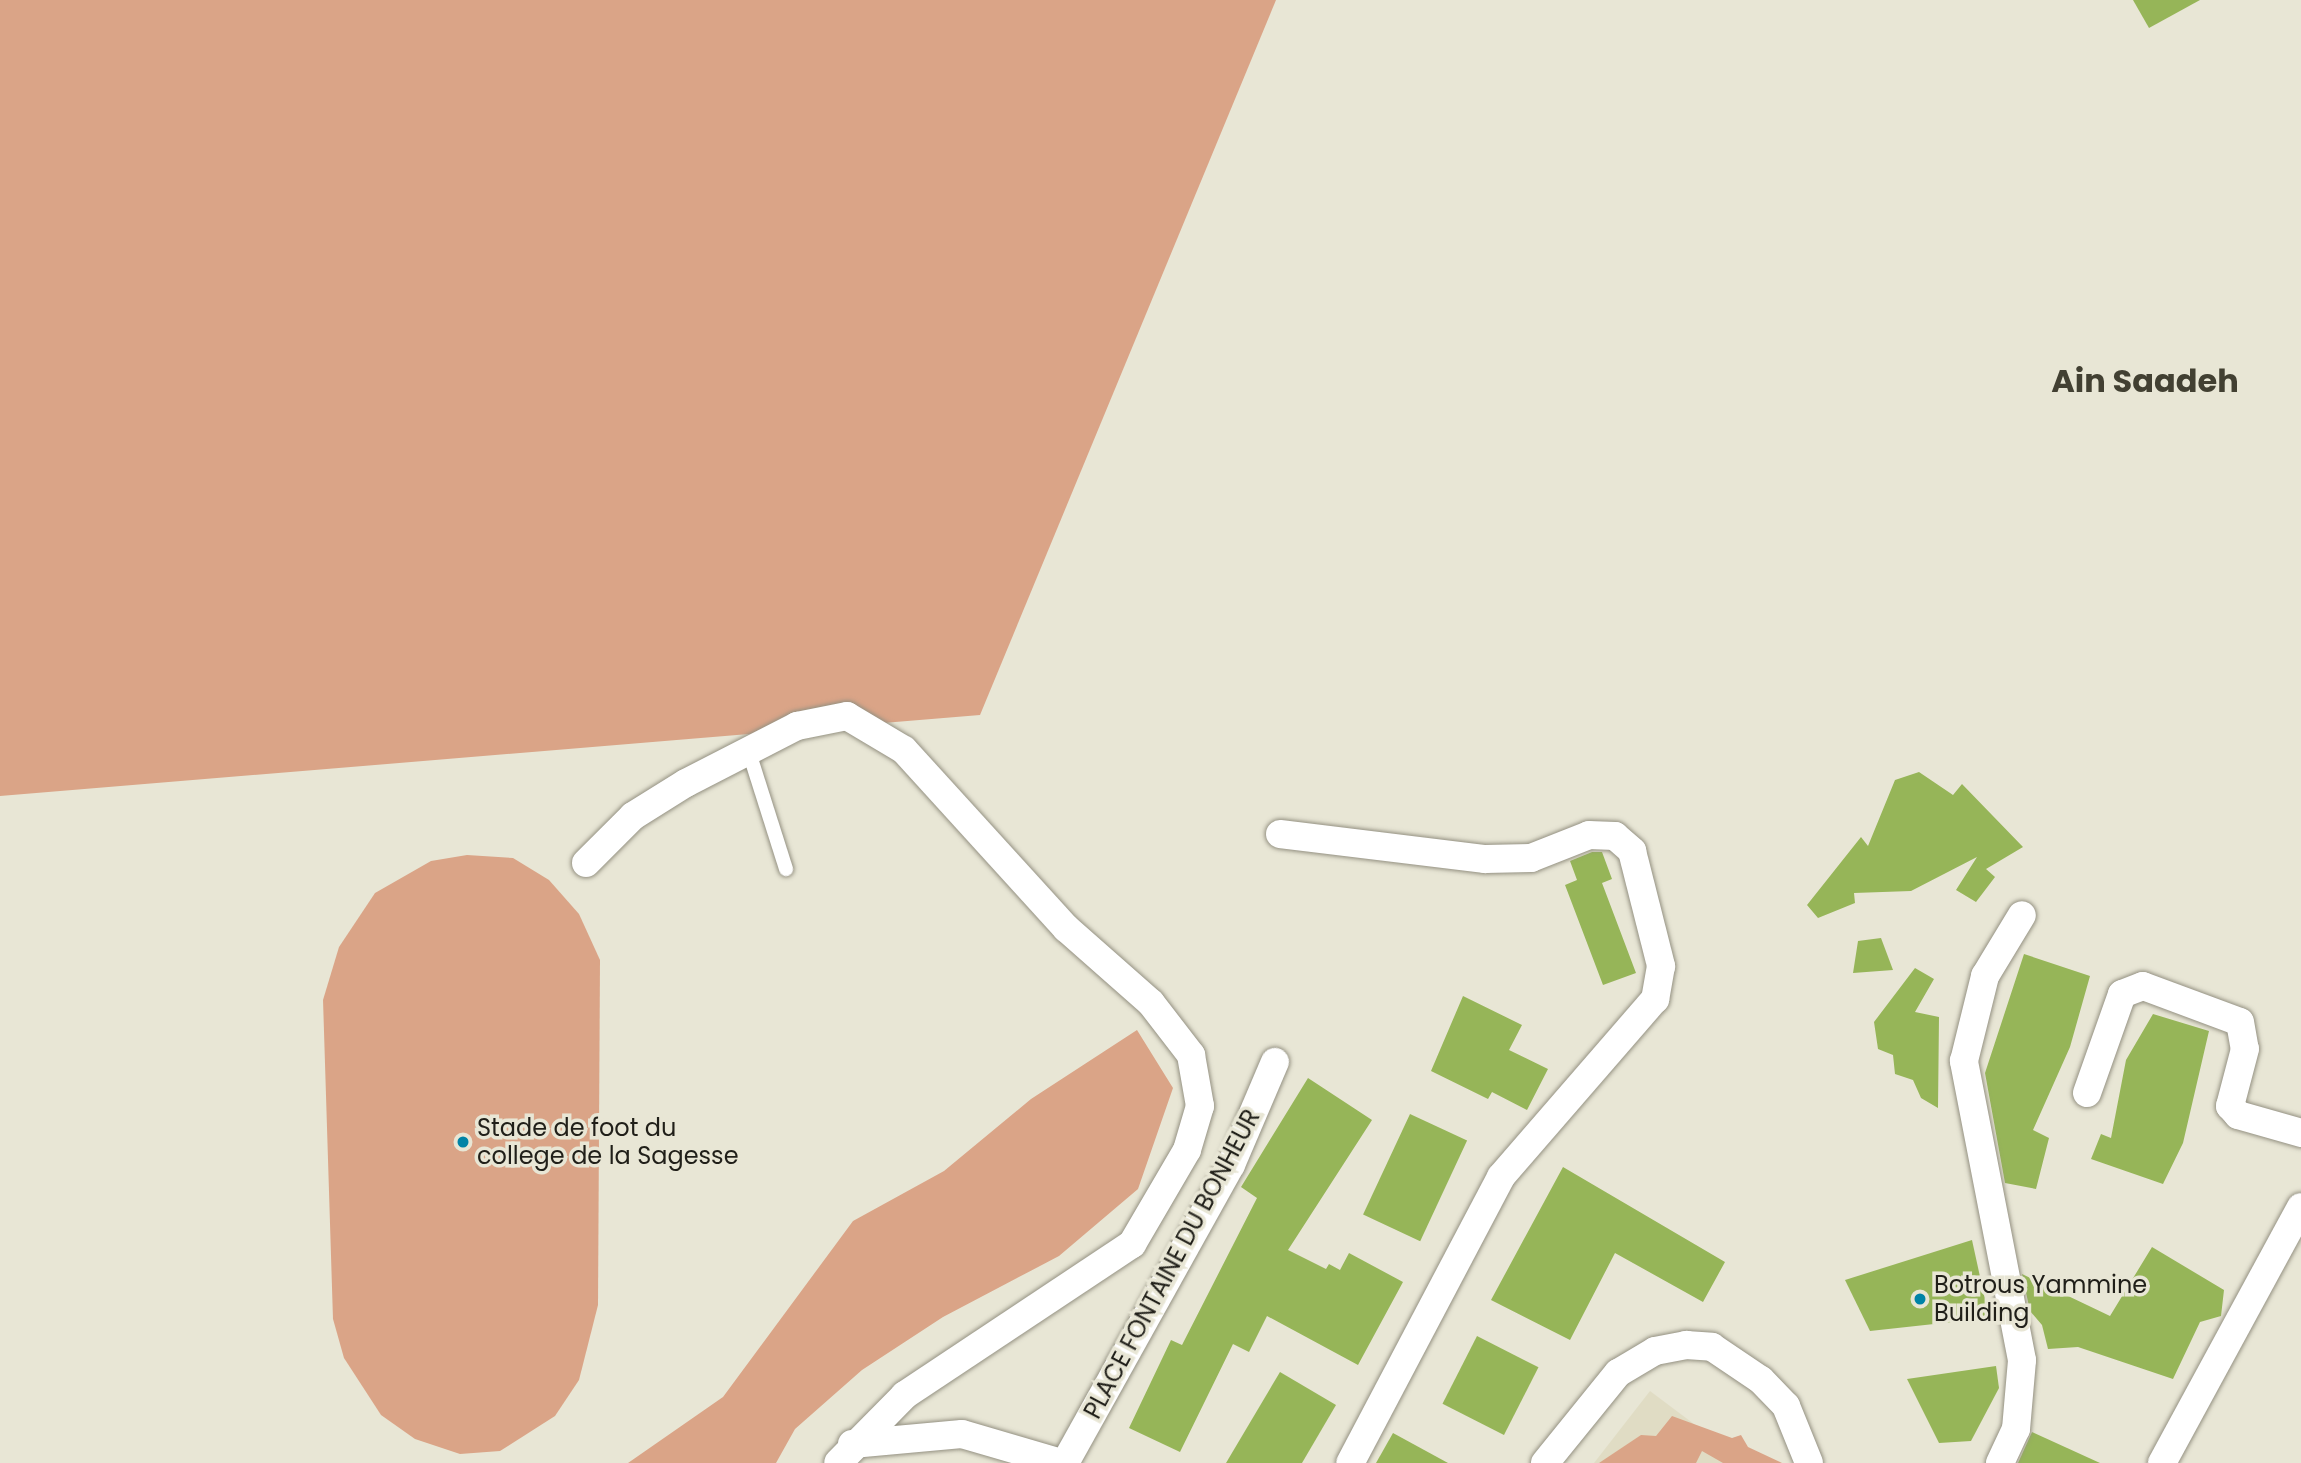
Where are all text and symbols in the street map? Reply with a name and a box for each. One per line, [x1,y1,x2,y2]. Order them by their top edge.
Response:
district label: Ain Saadeh [2051,362,2239,400]
street label: PLACE FONTAINE DU BONHEUR [1078,1105,1266,1423]
place label: Stade de foot du college de la Sagesse [477,1114,739,1170]
marker: Stade de foot du college de la Sagesse [455,1134,471,1150]
place label: Botrous Yammine Building [1934,1271,2147,1327]
marker: Botrous Yammine Building [1912,1291,1928,1307]

